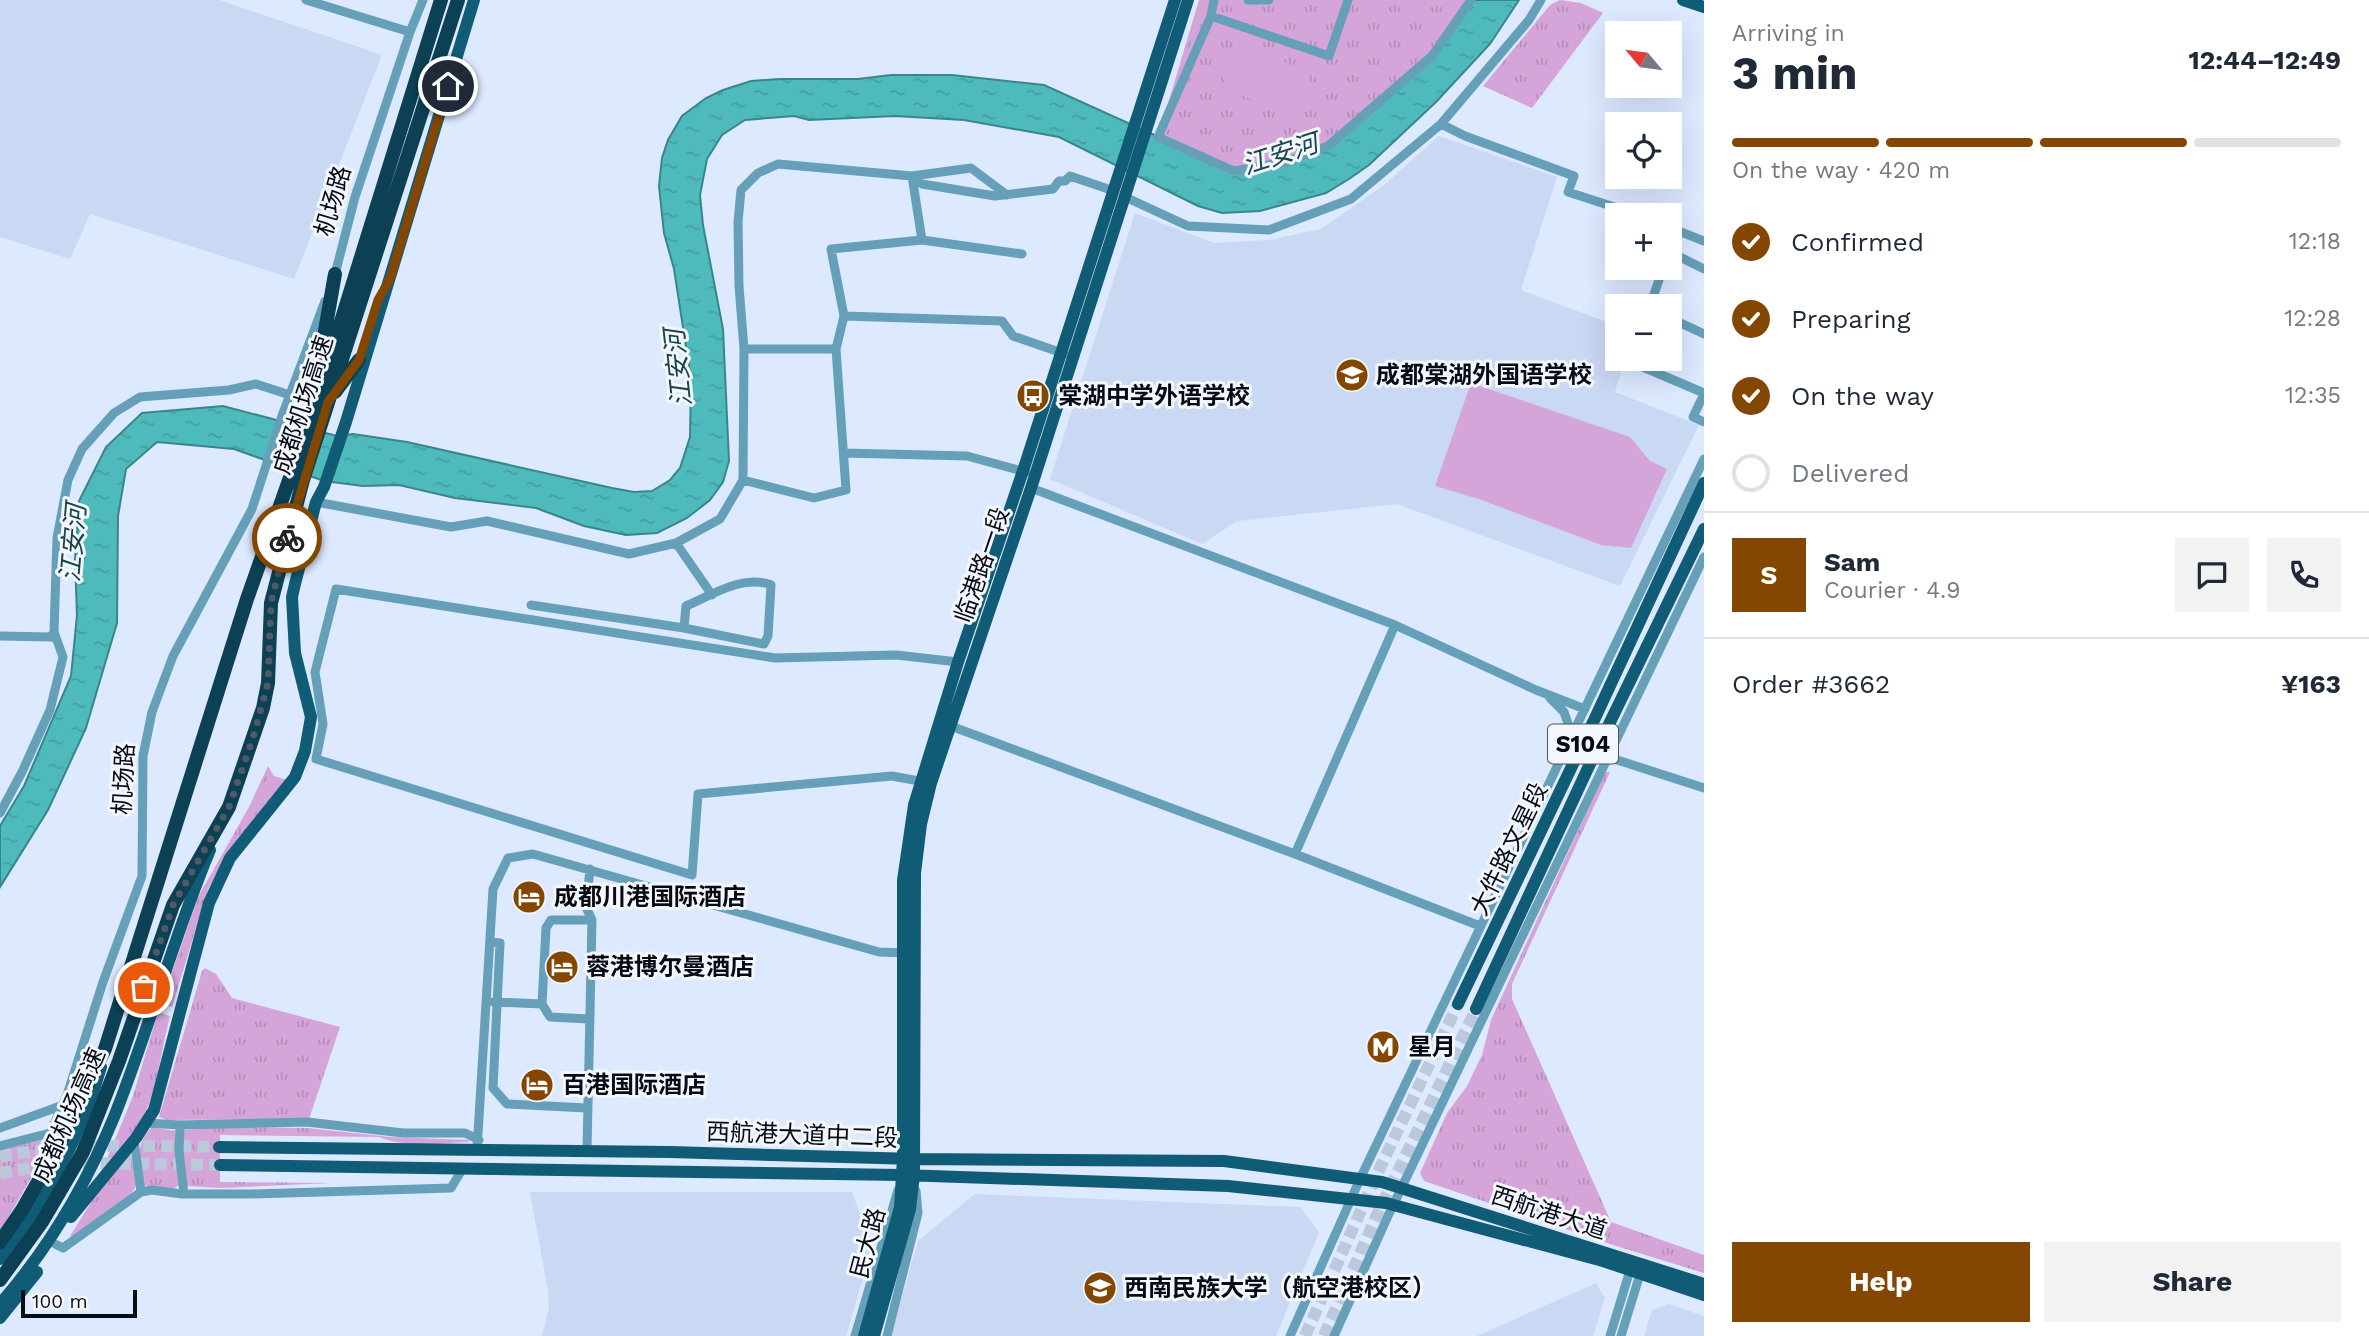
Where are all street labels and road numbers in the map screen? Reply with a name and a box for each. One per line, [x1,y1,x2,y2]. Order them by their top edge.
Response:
street label: 机场路 [310,163,356,239]
street label: 成都机场高速 [267,332,339,478]
street label: 临港路一段 [949,504,1015,626]
road number: S104 [1548,724,1618,764]
street label: 机场路 [108,742,140,816]
street label: 大件路文星段 [1465,778,1553,920]
street label: 成都机场高速 [27,1044,111,1186]
street label: 西航港大道中二段 [706,1118,898,1152]
street label: 西航港大道 [1488,1181,1610,1245]
street label: 民大路 [845,1205,891,1281]

